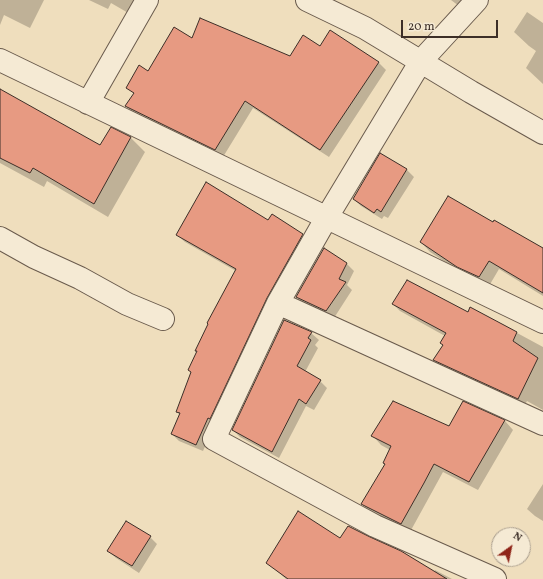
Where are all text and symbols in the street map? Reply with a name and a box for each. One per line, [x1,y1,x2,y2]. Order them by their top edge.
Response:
scale bar [403,12,500,38]
text: 20 m [408,19,435,35]
north arrow [491,527,531,567]
text: N [510,529,525,546]

